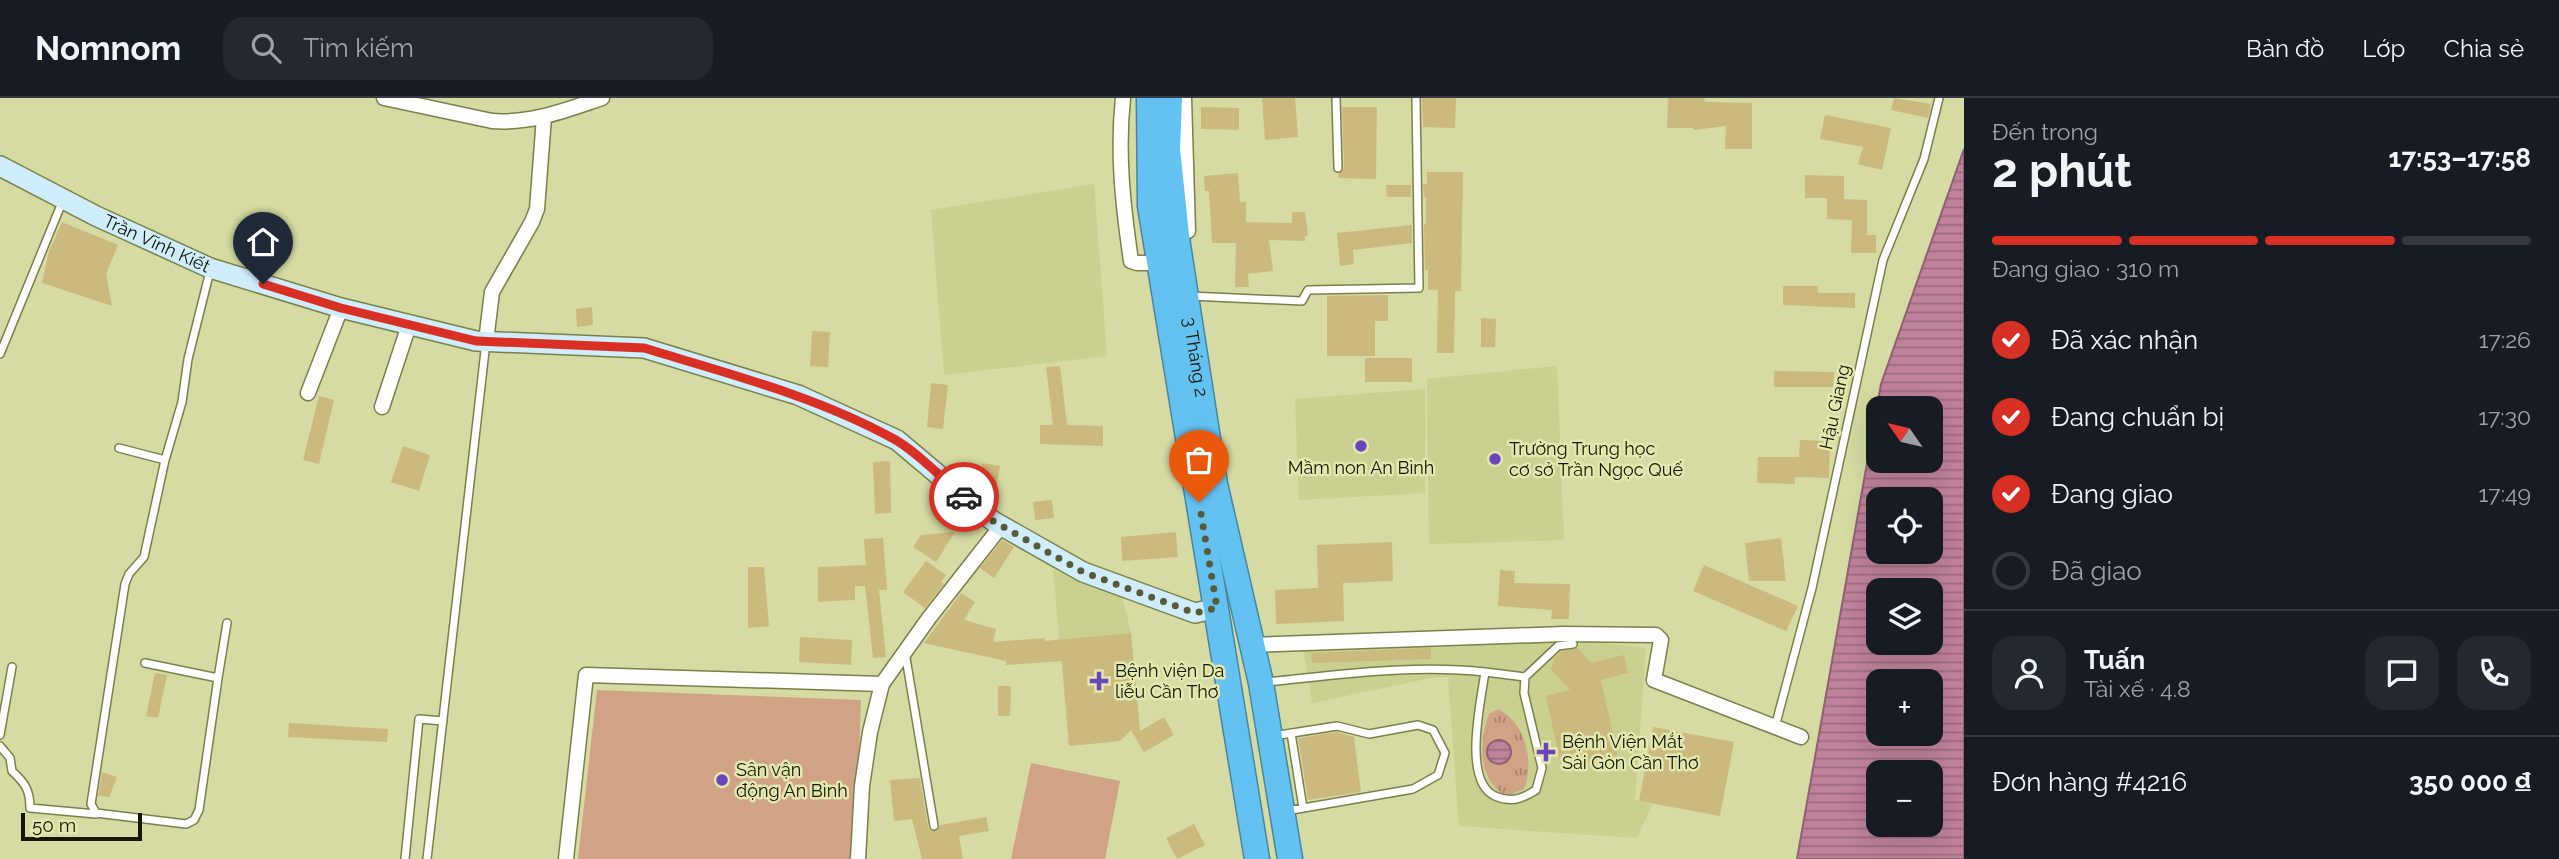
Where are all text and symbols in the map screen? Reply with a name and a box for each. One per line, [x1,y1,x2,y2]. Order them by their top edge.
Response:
search box [223,17,713,80]
text: Nomnom [35,29,181,68]
icon: search [247,29,285,67]
text: Tìm kiếm [303,33,414,63]
text: Bản đồ [2246,34,2324,63]
text: Lớp [2362,34,2405,63]
text: Chia sẻ [2443,34,2524,63]
text: Đến trong [1992,118,2098,145]
text: 17:53–17:58 [2389,143,2531,173]
text: 2 phút [1992,144,2132,198]
street label: Trần Vĩnh Kiết [100,210,213,277]
pin [233,212,293,284]
icon: home [244,223,282,261]
text: Đang giao · 310 m [1992,255,2179,282]
street label: 3 Tháng 2 [1179,316,1212,398]
icon: check [1992,321,2030,359]
text: Đã xác nhận [2051,325,2198,355]
text: 17:26 [2479,326,2531,353]
street label: Hậu Giang [1815,362,1854,451]
north arrow [1866,396,1942,472]
map controls [1866,396,1943,837]
icon: check [1992,398,2030,436]
text: Đang chuẩn bị [2051,402,2224,432]
text: 17:30 [2478,403,2531,430]
pin [1169,430,1229,502]
marker: Mầm non An Bình [1353,438,1369,454]
place label: Trường Trung học cơ sở Trần Ngọc Quế [1509,438,1683,480]
icon: bag [1180,441,1218,479]
marker: Trường Trung học cơ sở Trần Ngọc Quế [1487,451,1503,467]
place label: Mầm non An Bình [1288,457,1434,478]
courier [929,462,999,532]
icon: check [1992,475,2030,513]
icon: car [945,478,983,516]
text: Đang giao [2051,479,2173,509]
text: 17:49 [2479,480,2531,507]
button: locate [1866,487,1943,564]
text: Đã giao [2051,556,2142,586]
button: layers [1866,578,1943,655]
button: person [1992,636,2066,710]
button: chat [2365,636,2439,710]
button: phone [2457,636,2531,710]
text: Tuấn [2084,645,2145,675]
place label: Bệnh viện Da liễu Cần Thơ [1115,660,1224,702]
button: + [1866,669,1943,746]
marker: Bệnh viện Da liễu Cần Thơ [1089,671,1109,691]
text: Tài xế · 4.8 [2084,675,2191,702]
place label: Bệnh Viện Mắt Sài Gòn Cần Thơ [1562,731,1699,773]
marker: Bệnh Viện Mắt Sài Gòn Cần Thơ [1536,742,1556,762]
place label: Sân vận động An Bình [736,759,848,801]
button: − [1866,760,1943,837]
text: Đơn hàng #4216 [1992,767,2187,797]
text: 350 000 ₫ [2409,767,2531,797]
marker: Sân vận động An Bình [714,772,730,788]
scale bar [21,810,142,842]
text: 50 m [32,814,76,836]

